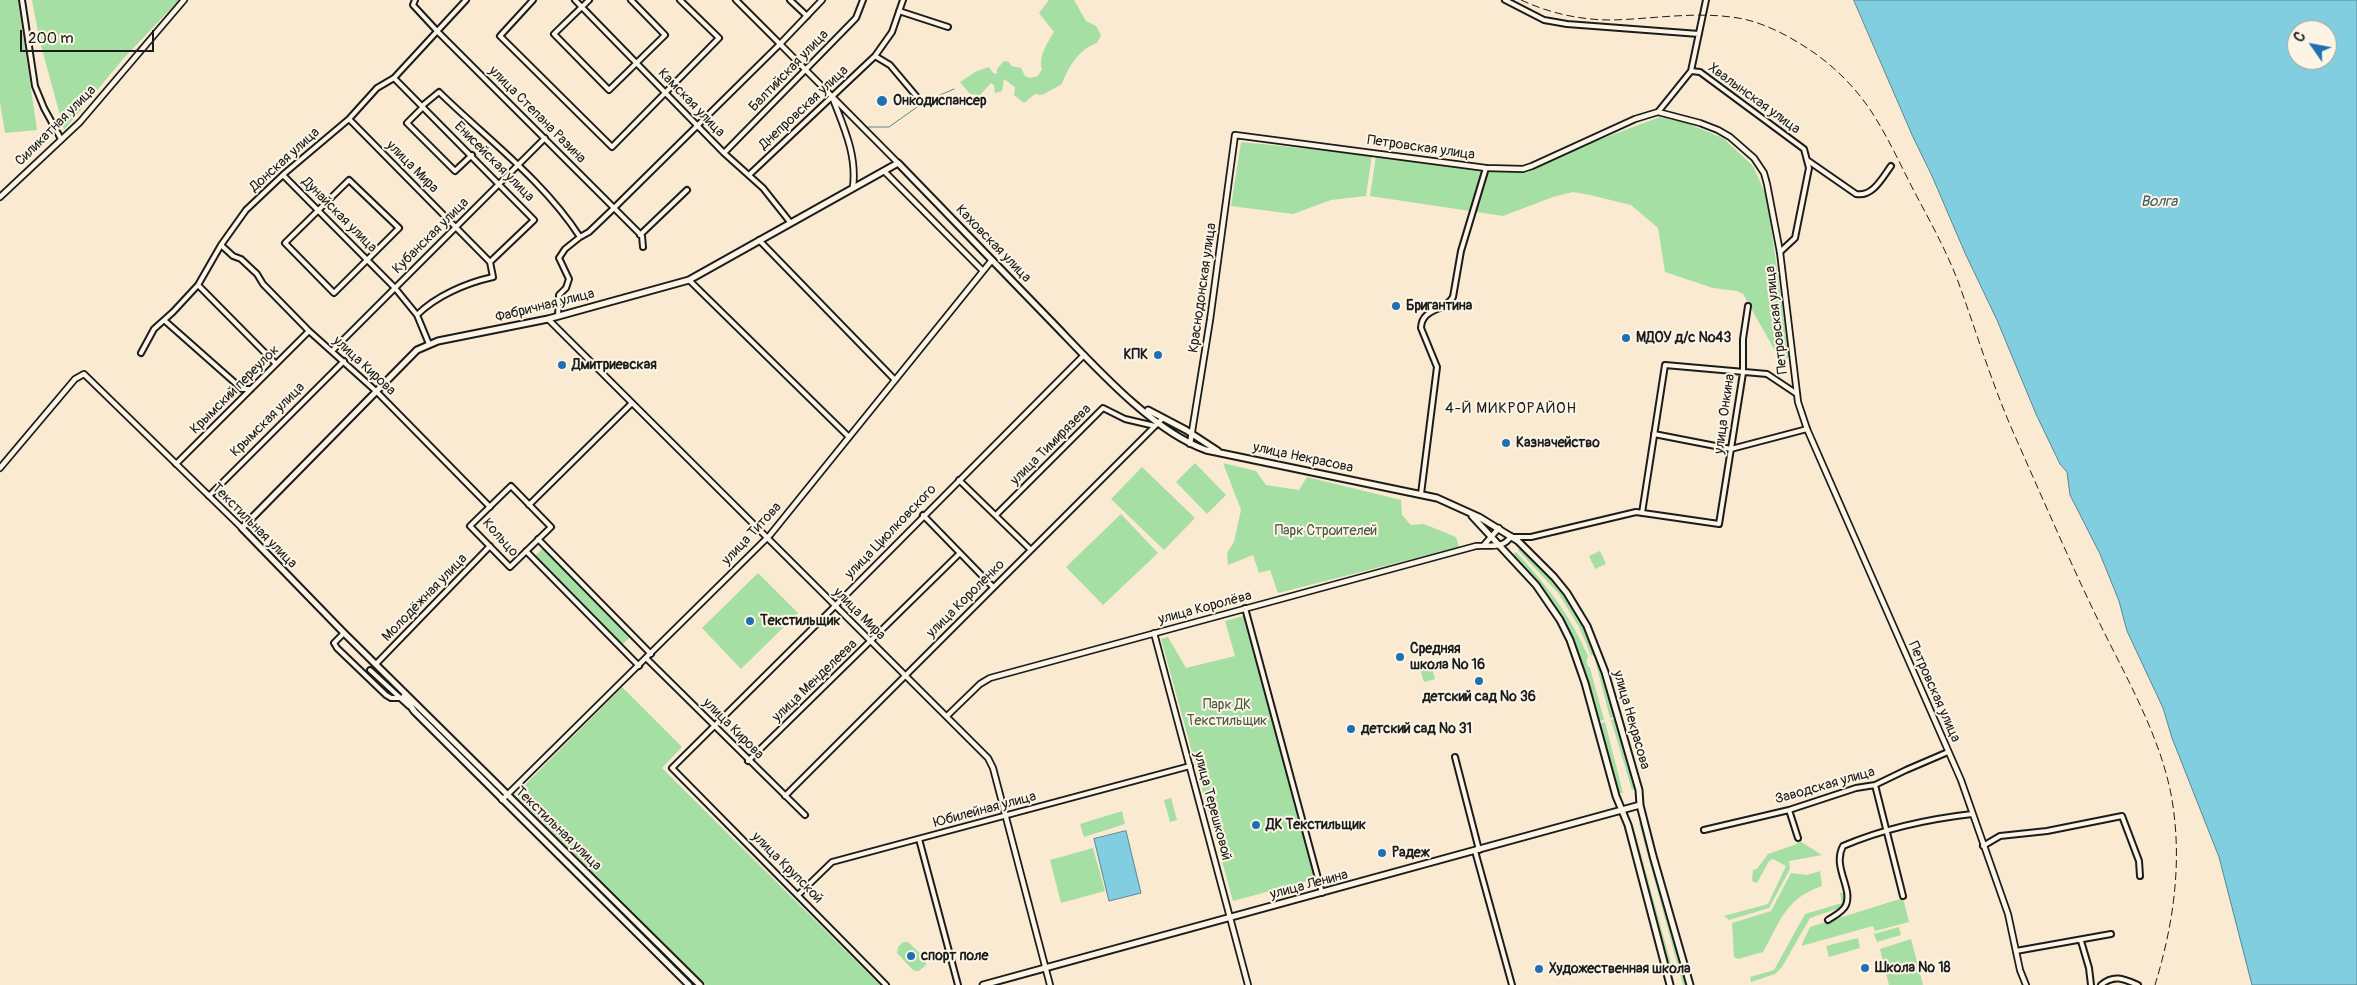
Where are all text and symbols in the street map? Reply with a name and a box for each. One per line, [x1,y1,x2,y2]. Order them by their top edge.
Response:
scale bar [22,20,156,52]
north arrow [2287,20,2337,70]
street label: Балтийская улица [746,26,832,116]
text: 200 m [28,29,73,48]
text: С [2290,29,2309,45]
street label: Хвалынская улица [1705,60,1803,138]
street label: Днепровская улица [756,62,852,154]
street label: улица Степана Разина [485,63,589,167]
street label: Камская улица [654,65,728,141]
street label: Силикатная улица [12,82,100,170]
place label: Онкодиспансер [893,93,987,109]
marker: Онкодиспансер [875,94,889,108]
street label: Енисейская улица [450,118,538,206]
street label: Донская улица [247,124,323,196]
street label: Петровская улица [1366,132,1476,164]
street label: улица Мира [382,137,442,197]
street label: Дунайская улица [298,174,380,256]
water label: Волга [2141,193,2177,211]
street label: Кубанская улица [389,194,473,278]
street label: Каховская улица [952,202,1034,286]
street label: Краснодонская улица [1186,222,1220,354]
street label: Петровская улица [1762,265,1792,375]
street label: Фабричная улица [494,286,596,326]
place label: Бригантина [1406,298,1472,314]
marker: Бригантина [1390,300,1402,312]
place label: МДОУ д/с №43 [1636,330,1731,346]
marker: МДОУ д/с №43 [1620,332,1632,344]
street label: улица Кирова [329,333,399,399]
street label: Крымский переулок [187,342,283,438]
place label: КПК [1124,347,1148,363]
marker: КПК [1152,349,1164,361]
place label: Дмитриевская [572,357,657,373]
marker: Дмитриевская [556,359,568,371]
street label: улица Онкина [1711,373,1739,455]
street label: Крымская улица [227,379,309,461]
district label: 4-Й МИКРОРАЙОН [1443,400,1579,418]
street label: улица Тимирязева [1007,401,1095,489]
place label: Казначейство [1516,435,1600,451]
marker: Казначейство [1500,437,1512,449]
street label: улица Некрасова [1251,439,1355,477]
street label: Текстильная улица [208,480,300,572]
street label: улица Циолковского [842,481,940,583]
street label: улица Титова [719,499,785,569]
street label: Кольцо [478,515,522,561]
park label: Парк Строителей [1275,523,1377,539]
street label: Молодёжная улица [379,551,471,645]
street label: улица Короленко [923,556,1009,642]
street label: улица Мира [829,584,889,644]
street label: улица Королёва [1157,587,1253,629]
place label: Текстильщик [760,613,841,629]
marker: Текстильщик [744,615,756,627]
street label: улица Менделеева [769,636,861,726]
street label: Петровская улица [1904,639,1964,745]
place label: Средняя школа № 16 [1410,641,1485,674]
marker: Средняя школа № 16 [1394,651,1406,663]
street label: улица Некрасова [1609,669,1653,771]
marker: детский сад № 36 [1473,675,1485,687]
place label: детский сад № 36 [1422,689,1536,705]
street label: улица Кирова [699,695,767,763]
park label: Парк ДК Текстильщик [1187,697,1267,730]
place label: детский сад № 31 [1361,721,1472,737]
marker: детский сад № 31 [1345,723,1357,735]
street label: улица Терешковой [1189,750,1235,862]
street label: Заводская улица [1773,764,1877,808]
street label: Текстильная улица [511,783,605,875]
street label: Юбилейная улица [932,788,1038,832]
place label: ДК Текстильщик [1266,817,1366,833]
marker: ДК Текстильщик [1250,819,1262,831]
street label: улица Крупской [748,829,826,907]
place label: Радеж [1392,845,1430,861]
marker: Радеж [1376,847,1388,859]
street label: улица Ленина [1268,867,1350,903]
place label: спорт поле [921,948,988,964]
marker: спорт поле [905,950,917,962]
place label: Школа № 18 [1875,960,1951,976]
place label: Художественная школа [1549,961,1691,977]
marker: Школа № 18 [1859,962,1871,974]
marker: Художественная школа [1533,963,1545,975]

